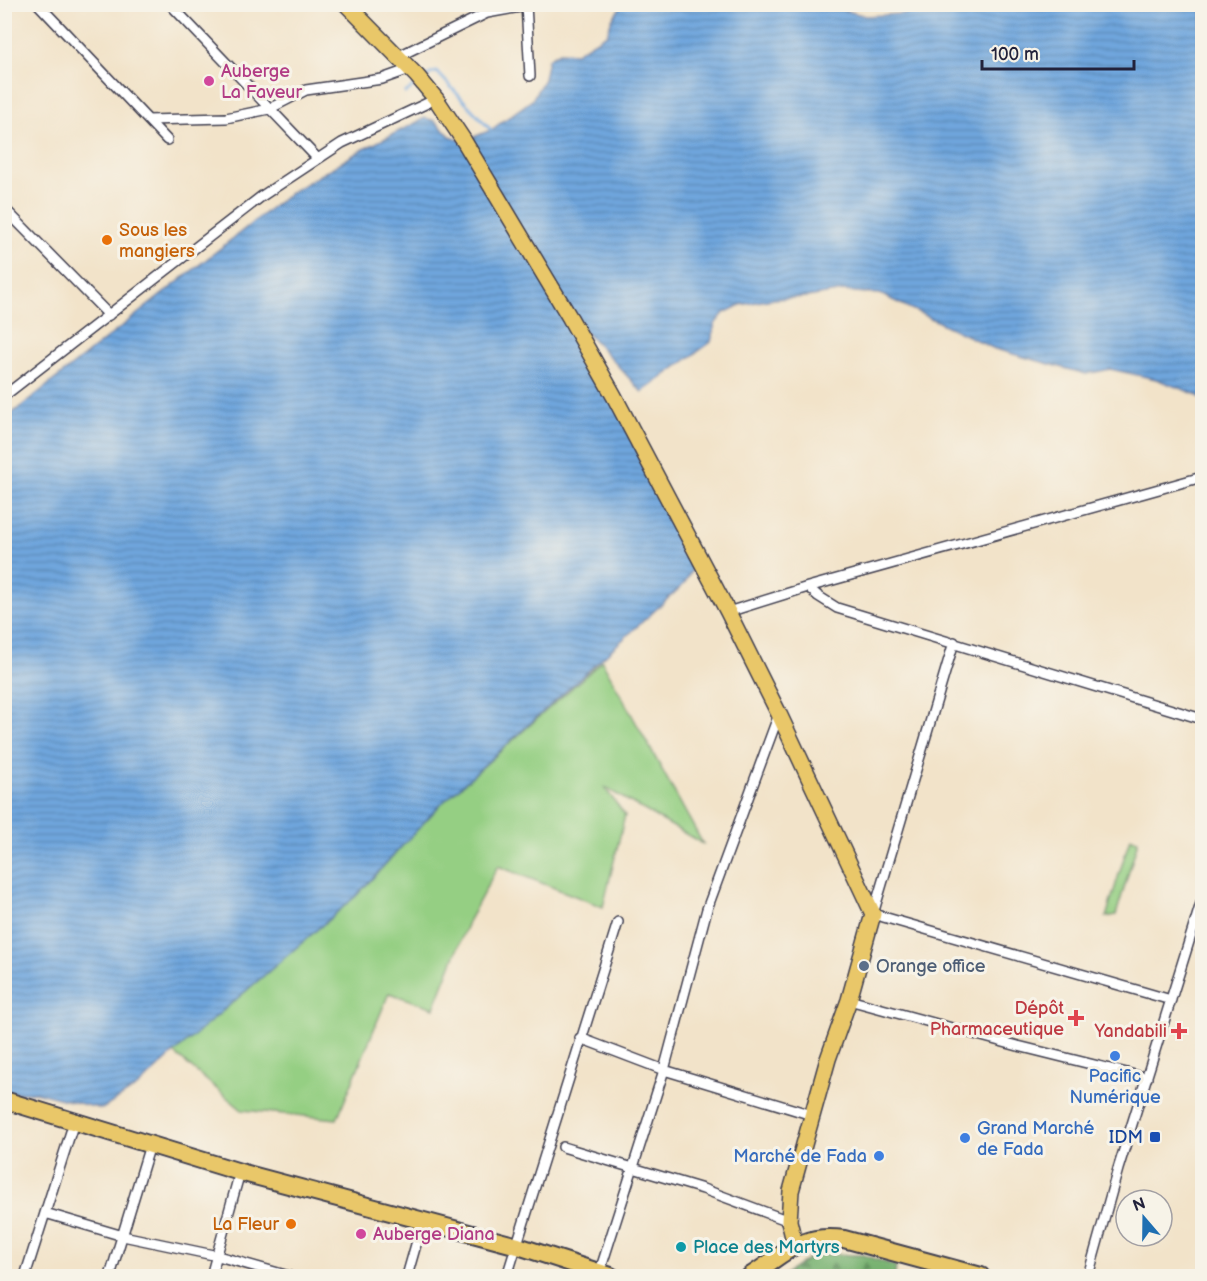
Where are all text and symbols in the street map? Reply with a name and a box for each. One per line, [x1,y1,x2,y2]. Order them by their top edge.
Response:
scale bar [982,33,1134,71]
text: 100 m [991,44,1039,65]
place label: Auberge La Faveur [221,61,302,103]
marker: Auberge La Faveur [202,74,216,88]
place label: Sous les mangiers [119,220,195,262]
marker: Sous les mangiers [100,233,114,247]
place label: Orange office [876,956,986,977]
marker: Orange office [857,959,871,973]
place label: Dépôt Pharmaceutique [930,998,1064,1040]
marker: Dépôt Pharmaceutique [1069,1011,1083,1025]
place label: Yandabili [1094,1021,1167,1042]
marker: Yandabili [1172,1024,1186,1038]
marker: Pacific Numérique [1108,1049,1122,1063]
place label: Pacific Numérique [1069,1066,1161,1108]
place label: Grand Marché de Fada [977,1118,1095,1160]
place label: IDM [1109,1127,1143,1148]
marker: IDM [1148,1130,1162,1144]
marker: Grand Marché de Fada [958,1131,972,1145]
place label: Marché de Fada [733,1146,867,1167]
marker: Marché de Fada [872,1149,886,1163]
north arrow [1114,1188,1174,1248]
text: N [1130,1194,1148,1216]
place label: La Fleur [212,1214,280,1235]
marker: La Fleur [284,1217,298,1231]
place label: Auberge Diana [373,1224,495,1245]
marker: Auberge Diana [354,1227,368,1241]
place label: Place des Martyrs [693,1237,840,1258]
marker: Place des Martyrs [674,1240,688,1254]

